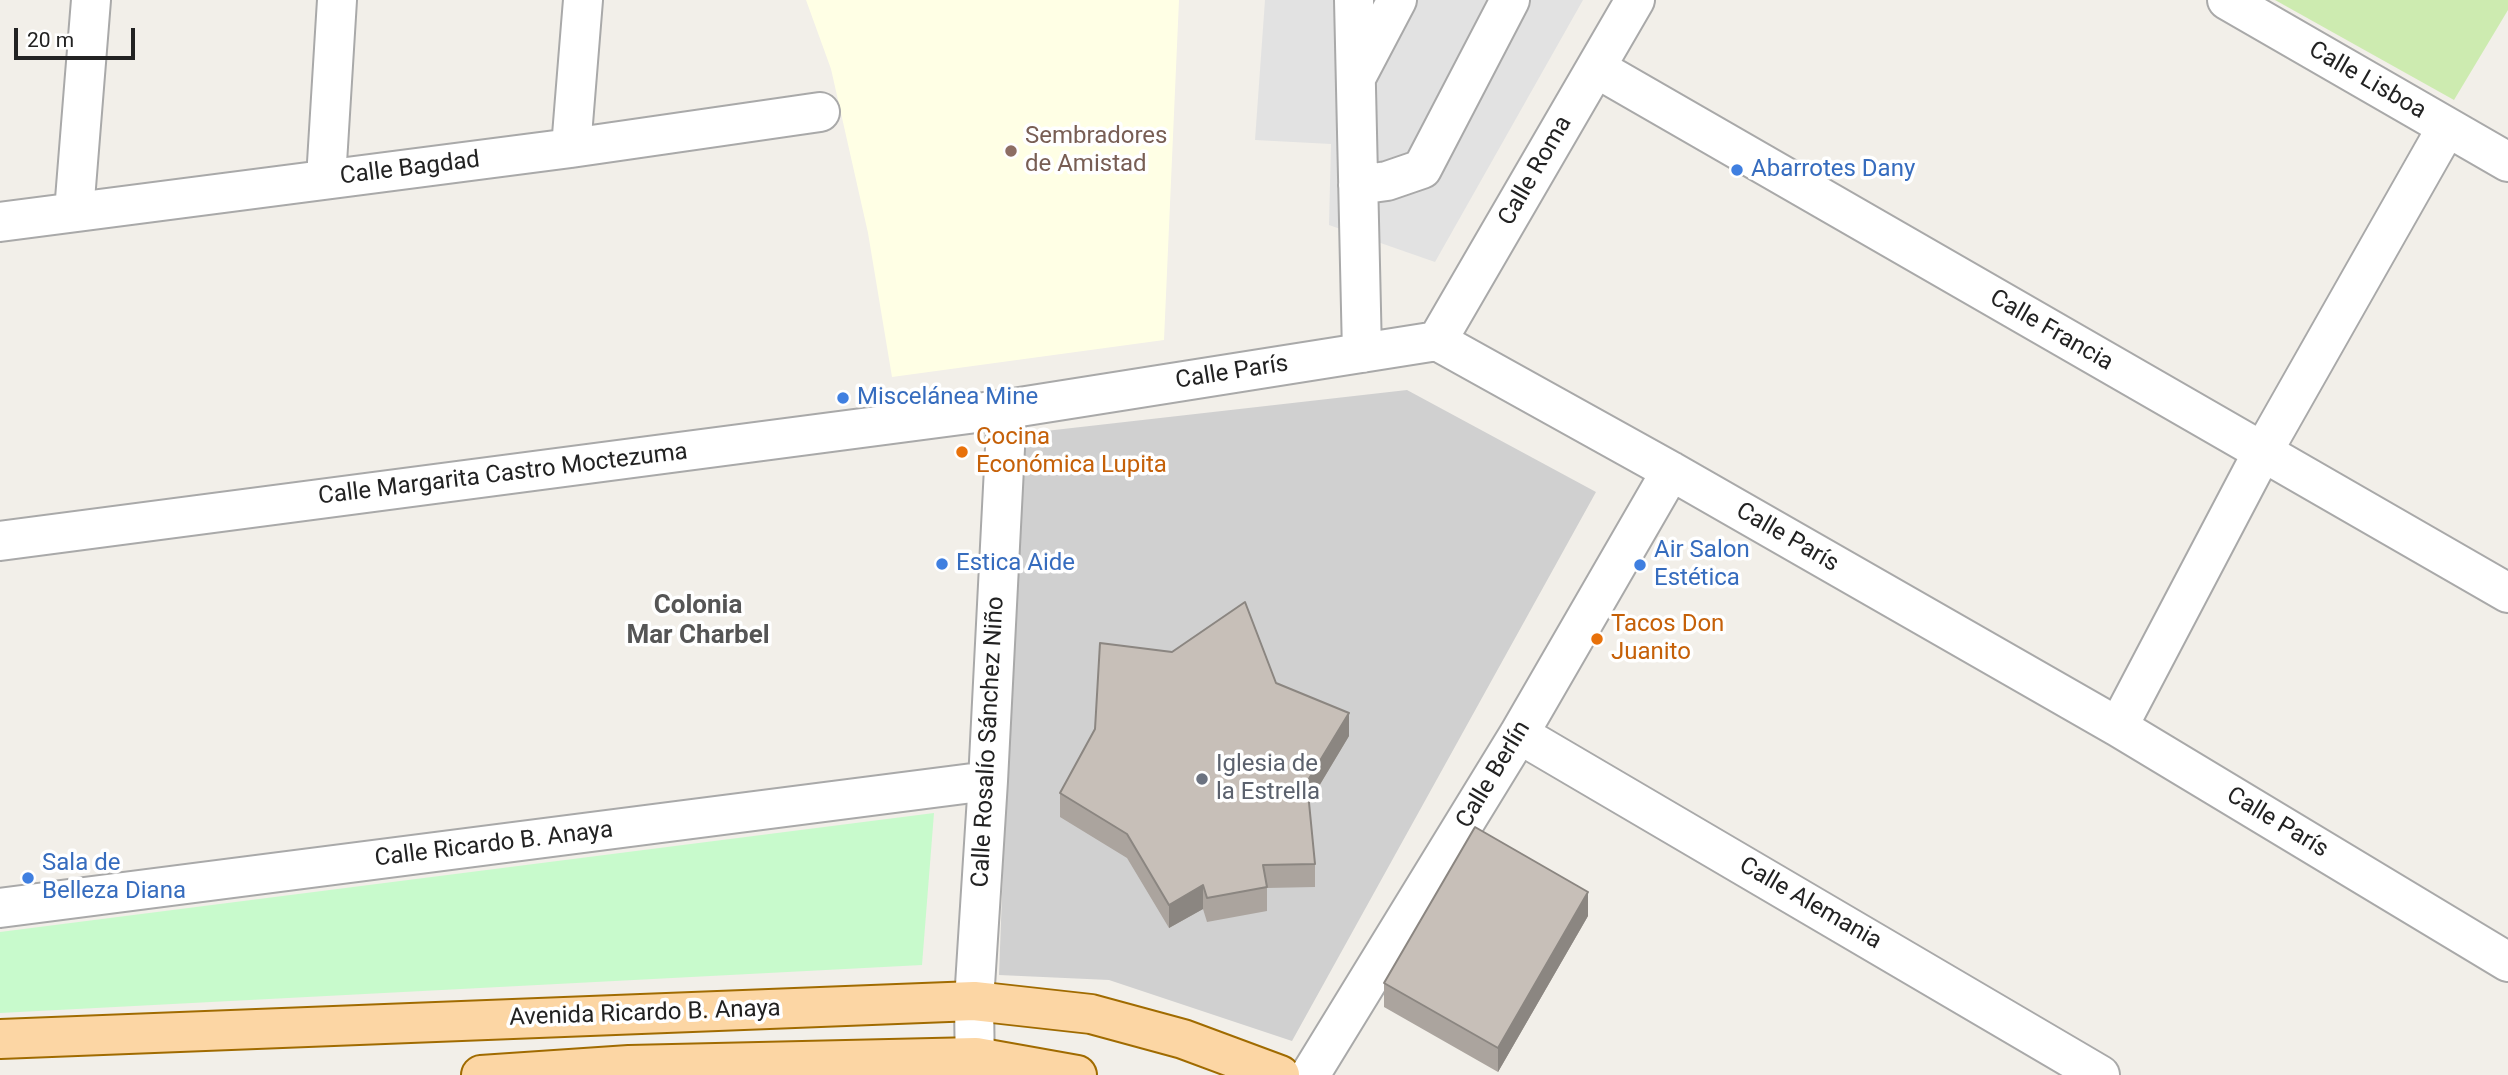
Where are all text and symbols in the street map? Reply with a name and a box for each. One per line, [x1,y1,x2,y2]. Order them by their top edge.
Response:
scale bar [18,14,138,58]
text: 20 m [27,28,74,52]
street label: Calle Lisboa [2303,36,2431,126]
street label: Calle Roma [1493,111,1579,231]
place label: Sembradores de Amistad [1025,123,1167,179]
marker: Sembradores de Amistad [1003,143,1019,159]
street label: Calle Bagdad [338,146,482,192]
place label: Abarrotes Dany [1751,156,1915,184]
marker: Abarrotes Dany [1729,162,1745,178]
street label: Calle Francia [1984,284,2118,378]
street label: Calle París [1174,350,1290,396]
place label: Miscelánea Mine [857,384,1038,412]
marker: Miscelánea Mine [835,390,851,406]
place label: Cocina Económica Lupita [976,424,1167,480]
street label: Calle Margarita Castro Moctezuma [317,438,689,512]
marker: Cocina Económica Lupita [954,444,970,460]
street label: Calle París [1731,497,1843,579]
place label: Air Salon Estética [1654,537,1750,593]
place label: Estica Aide [956,550,1075,578]
marker: Estica Aide [934,556,950,572]
marker: Air Salon Estética [1632,557,1648,573]
district label: Colonia Mar Charbel [626,590,770,652]
street label: Calle Rosalío Sánchez Niño [967,596,1011,888]
place label: Tacos Don Juanito [1611,611,1724,667]
marker: Tacos Don Juanito [1589,631,1605,647]
street label: Calle Berlín [1451,716,1537,834]
place label: Iglesia de la Estrella [1216,751,1320,807]
marker: Iglesia de la Estrella [1194,771,1210,787]
street label: Calle París [2221,781,2333,865]
street label: Calle Ricardo B. Anaya [373,816,615,874]
place label: Sala de Belleza Diana [42,850,186,906]
street label: Calle Alemania [1734,852,1886,956]
marker: Sala de Belleza Diana [20,870,36,886]
street label: Avenida Ricardo B. Anaya [509,995,781,1033]

